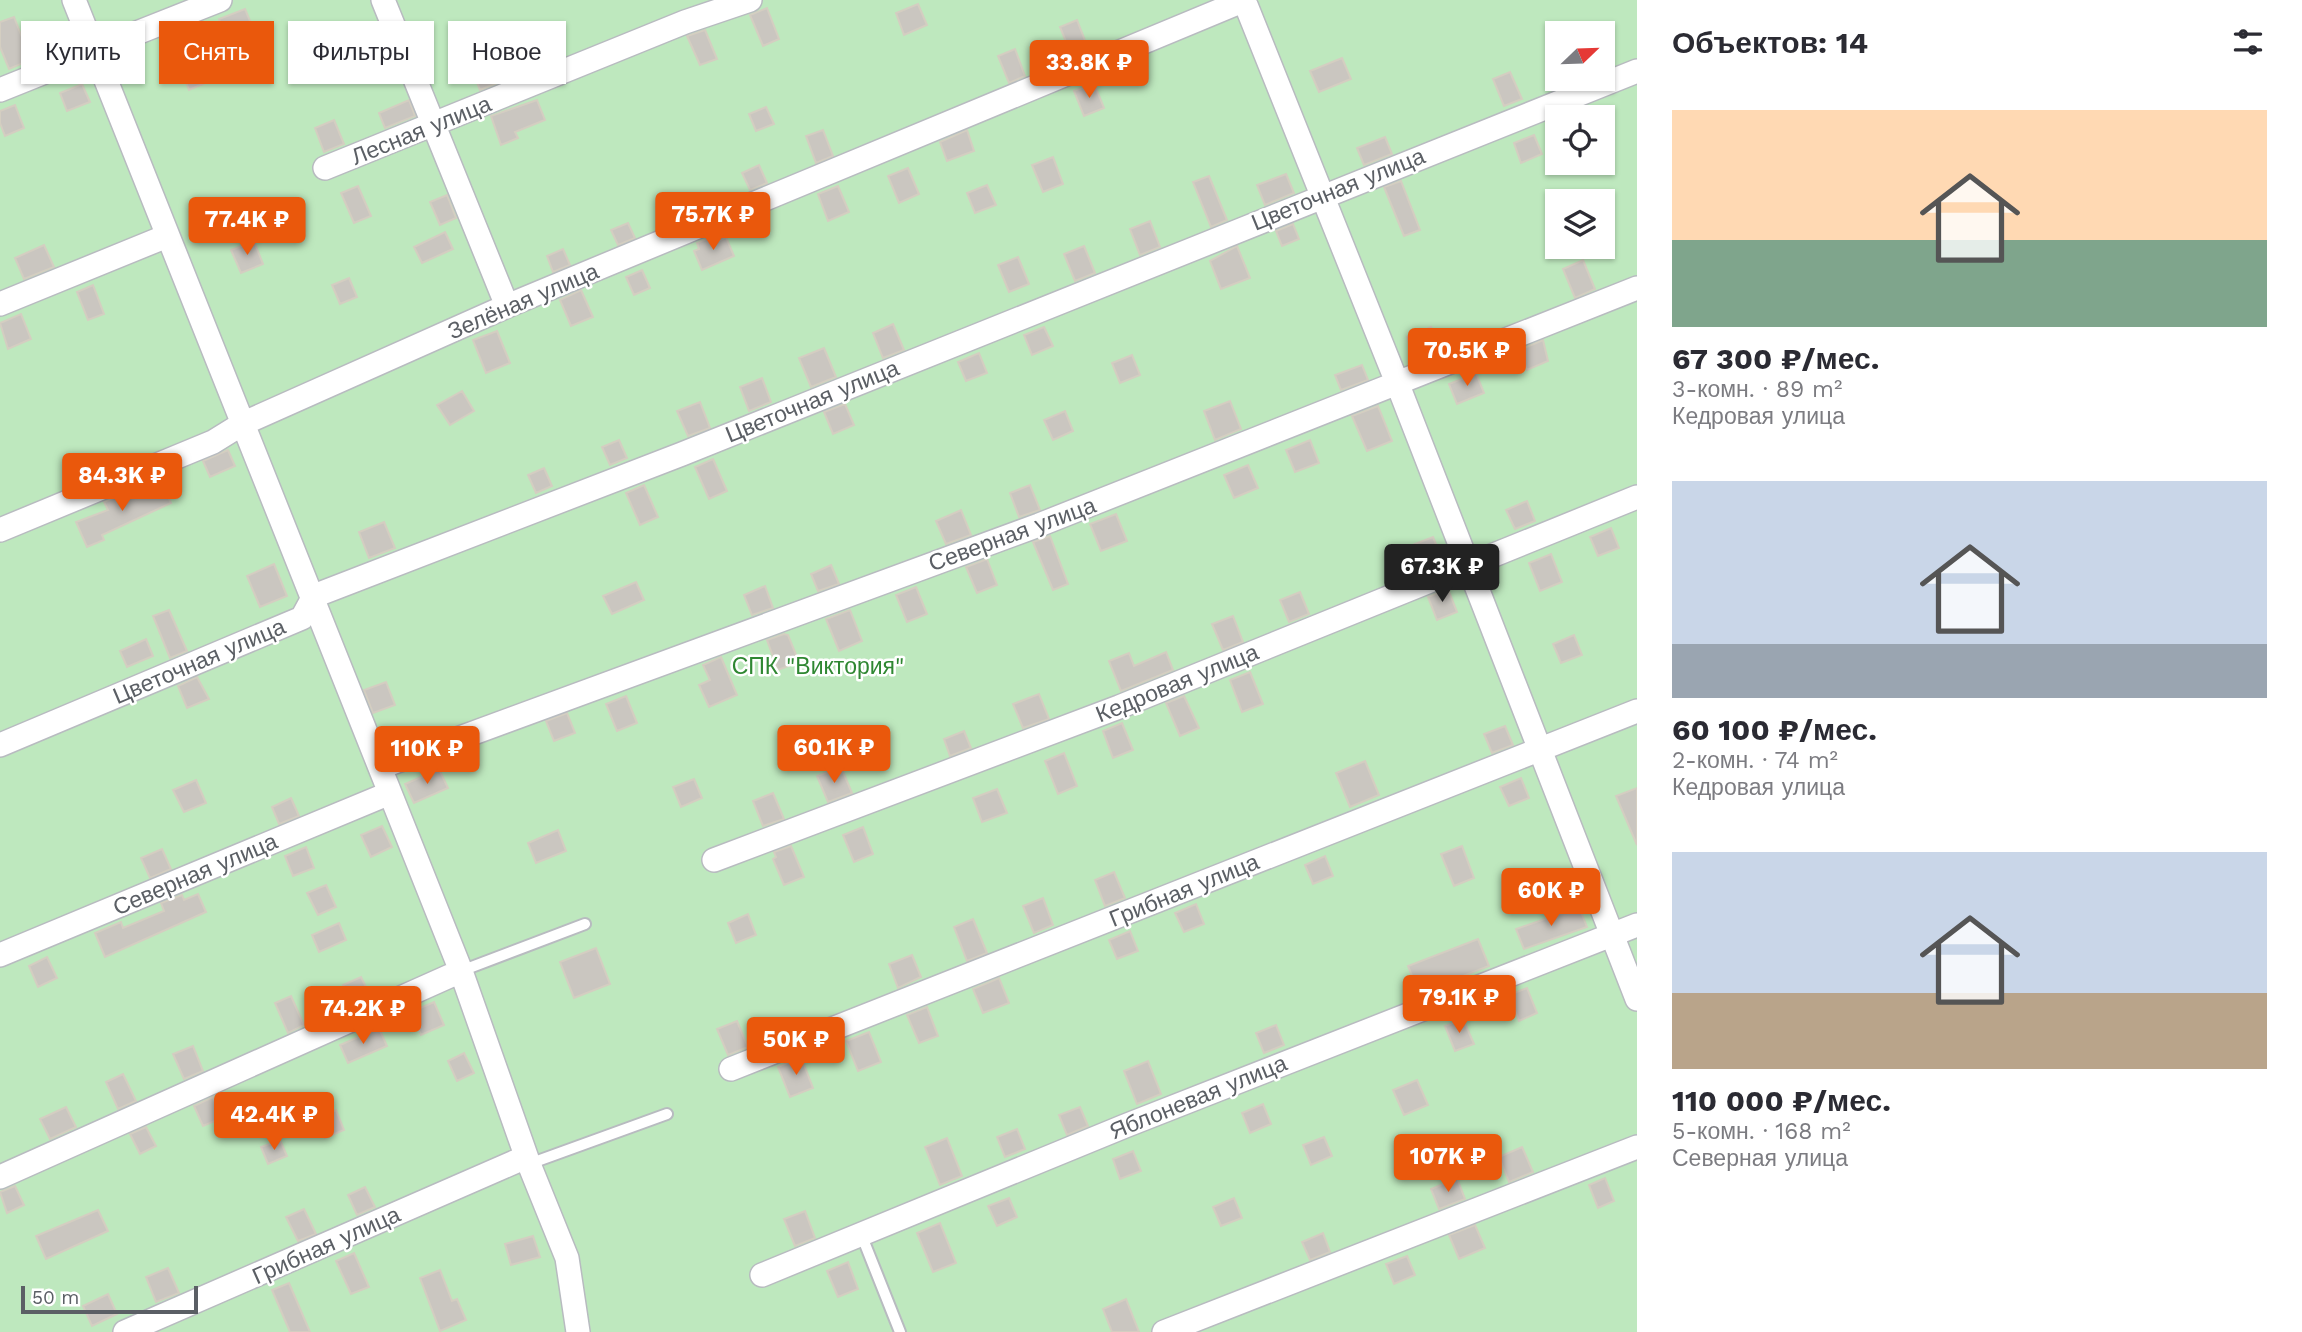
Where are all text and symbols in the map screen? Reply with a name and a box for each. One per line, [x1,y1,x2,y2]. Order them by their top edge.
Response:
chip: Купить [21,21,145,84]
chip: Снять [159,21,274,84]
chip: Фильтры [288,21,434,84]
chip: Новое [448,21,566,84]
north arrow [1545,21,1615,91]
map controls [1545,21,1615,259]
icon: filters [2229,23,2267,61]
text: Объектов: 14 [1672,25,1868,60]
pin: 33.8K ₽ [1024,41,1154,100]
text: 33.8K ₽ [1046,49,1132,76]
street label: Лесная улица [347,90,495,171]
button: locate [1545,105,1615,175]
street label: Цветочная улица [1248,142,1429,237]
icon: home [1907,155,2033,281]
button: layers [1545,189,1615,259]
pin: 75.7K ₽ [648,192,778,252]
pin: 77.4K ₽ [182,198,312,257]
text: 75.7K ₽ [671,201,755,228]
text: 77.4K ₽ [205,206,289,233]
street label: Зелёная улица [444,257,603,345]
pin: 70.5K ₽ [1402,328,1532,388]
text: 70.5K ₽ [1424,337,1510,364]
text: 67 300 ₽/мес. [1672,341,1879,376]
street label: Цветочная улица [722,354,903,449]
text: 3-комн. · 89 m² [1672,376,1842,403]
text: Кедровая улица [1672,403,1845,430]
pin: 84.3K ₽ [57,454,187,513]
text: 84.3K ₽ [78,462,166,489]
street label: Северная улица [925,492,1100,577]
icon: home [1907,526,2033,652]
pin: 67.3K ₽ [1377,544,1507,604]
text: 67.3K ₽ [1400,553,1484,580]
street label: Цветочная улица [109,613,290,710]
street label: Кедровая улица [1092,638,1263,728]
park label: СПК "Виктория" [732,653,904,680]
text: 60 100 ₽/мес. [1672,712,1877,747]
pin: 110K ₽ [370,726,484,786]
pin: 60.1K ₽ [769,726,899,785]
text: 60.1K ₽ [793,734,875,761]
text: 110K ₽ [391,735,463,762]
text: 2-комн. · 74 m² [1672,747,1838,774]
text: Кедровая улица [1672,774,1845,801]
street label: Северная улица [109,828,282,921]
street label: Грибная улица [1105,848,1263,933]
pin: 60K ₽ [1502,869,1600,928]
text: 60K ₽ [1517,877,1585,904]
icon: home [1907,897,2033,1023]
pin: 79.1K ₽ [1394,976,1524,1035]
text: 79.1K ₽ [1419,984,1499,1011]
pin: 74.2K ₽ [298,986,428,1046]
text: 74.2K ₽ [320,995,406,1022]
pin: 50K ₽ [747,1018,845,1077]
text: 50K ₽ [763,1026,829,1053]
street label: Яблоневая улица [1106,1049,1291,1145]
text: 110 000 ₽/мес. [1672,1083,1891,1118]
pin: 42.4K ₽ [209,1092,339,1152]
text: 42.4K ₽ [230,1101,318,1128]
text: 5-комн. · 168 m² [1672,1118,1851,1145]
pin: 107K ₽ [1391,1134,1505,1194]
text: 107K ₽ [1410,1143,1486,1170]
text: Северная улица [1672,1145,1848,1172]
street label: Грибная улица [248,1201,405,1290]
scale bar [21,1283,198,1315]
text: 50 m [32,1286,79,1309]

